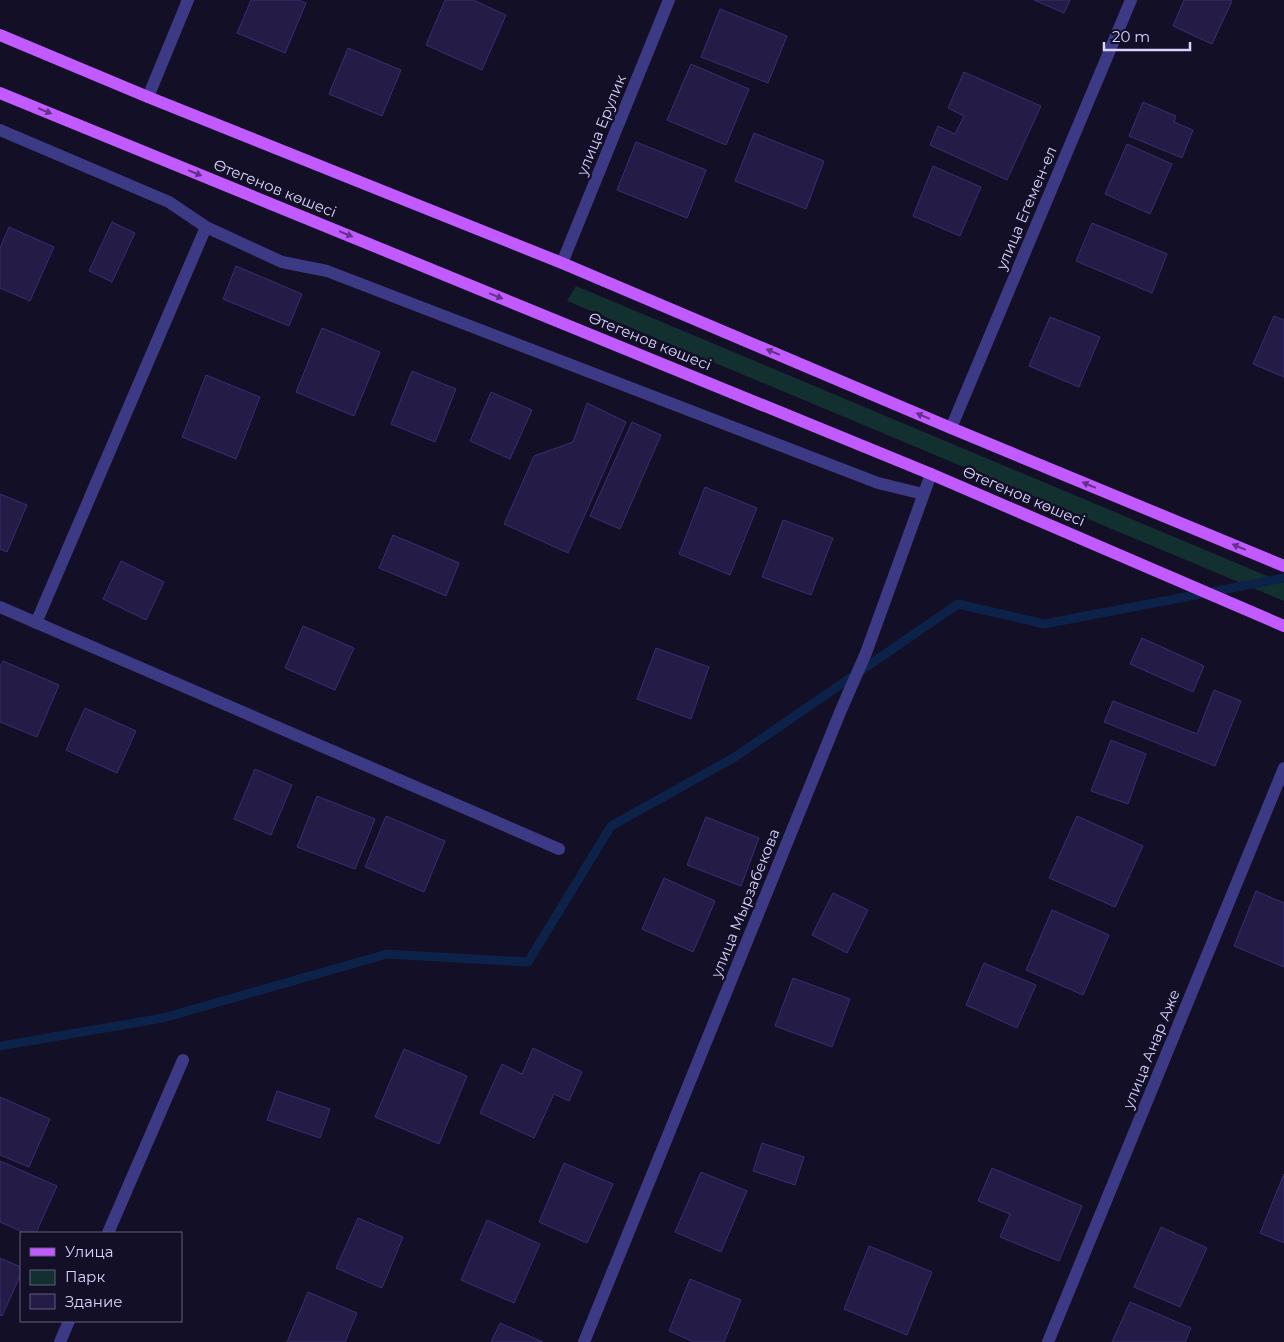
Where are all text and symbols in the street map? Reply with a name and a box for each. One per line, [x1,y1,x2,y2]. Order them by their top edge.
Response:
scale bar [1104,20,1190,52]
text: 20 m [1112,27,1150,46]
street label: улица Ерулик [572,71,630,179]
one-way arrow [38,108,52,116]
street label: улица Егемен-ел [991,143,1061,274]
street label: Өтегенов көшесі [211,155,339,221]
one-way arrow [188,170,203,177]
one-way arrow [339,231,353,239]
one-way arrow [489,292,504,300]
street label: Өтегенов көшесі [586,308,714,374]
one-way arrow [766,348,780,356]
one-way arrow [916,411,930,419]
street label: Өтегенов көшесі [960,462,1088,530]
one-way arrow [1081,481,1096,489]
one-way arrow [1232,543,1246,551]
street label: улица Мырзабекова [706,826,784,981]
street label: улица Анар Аже [1118,987,1184,1112]
legend [20,1232,182,1322]
text: Улица [65,1242,113,1261]
text: Парк [65,1267,105,1286]
text: Здание [65,1292,123,1311]

